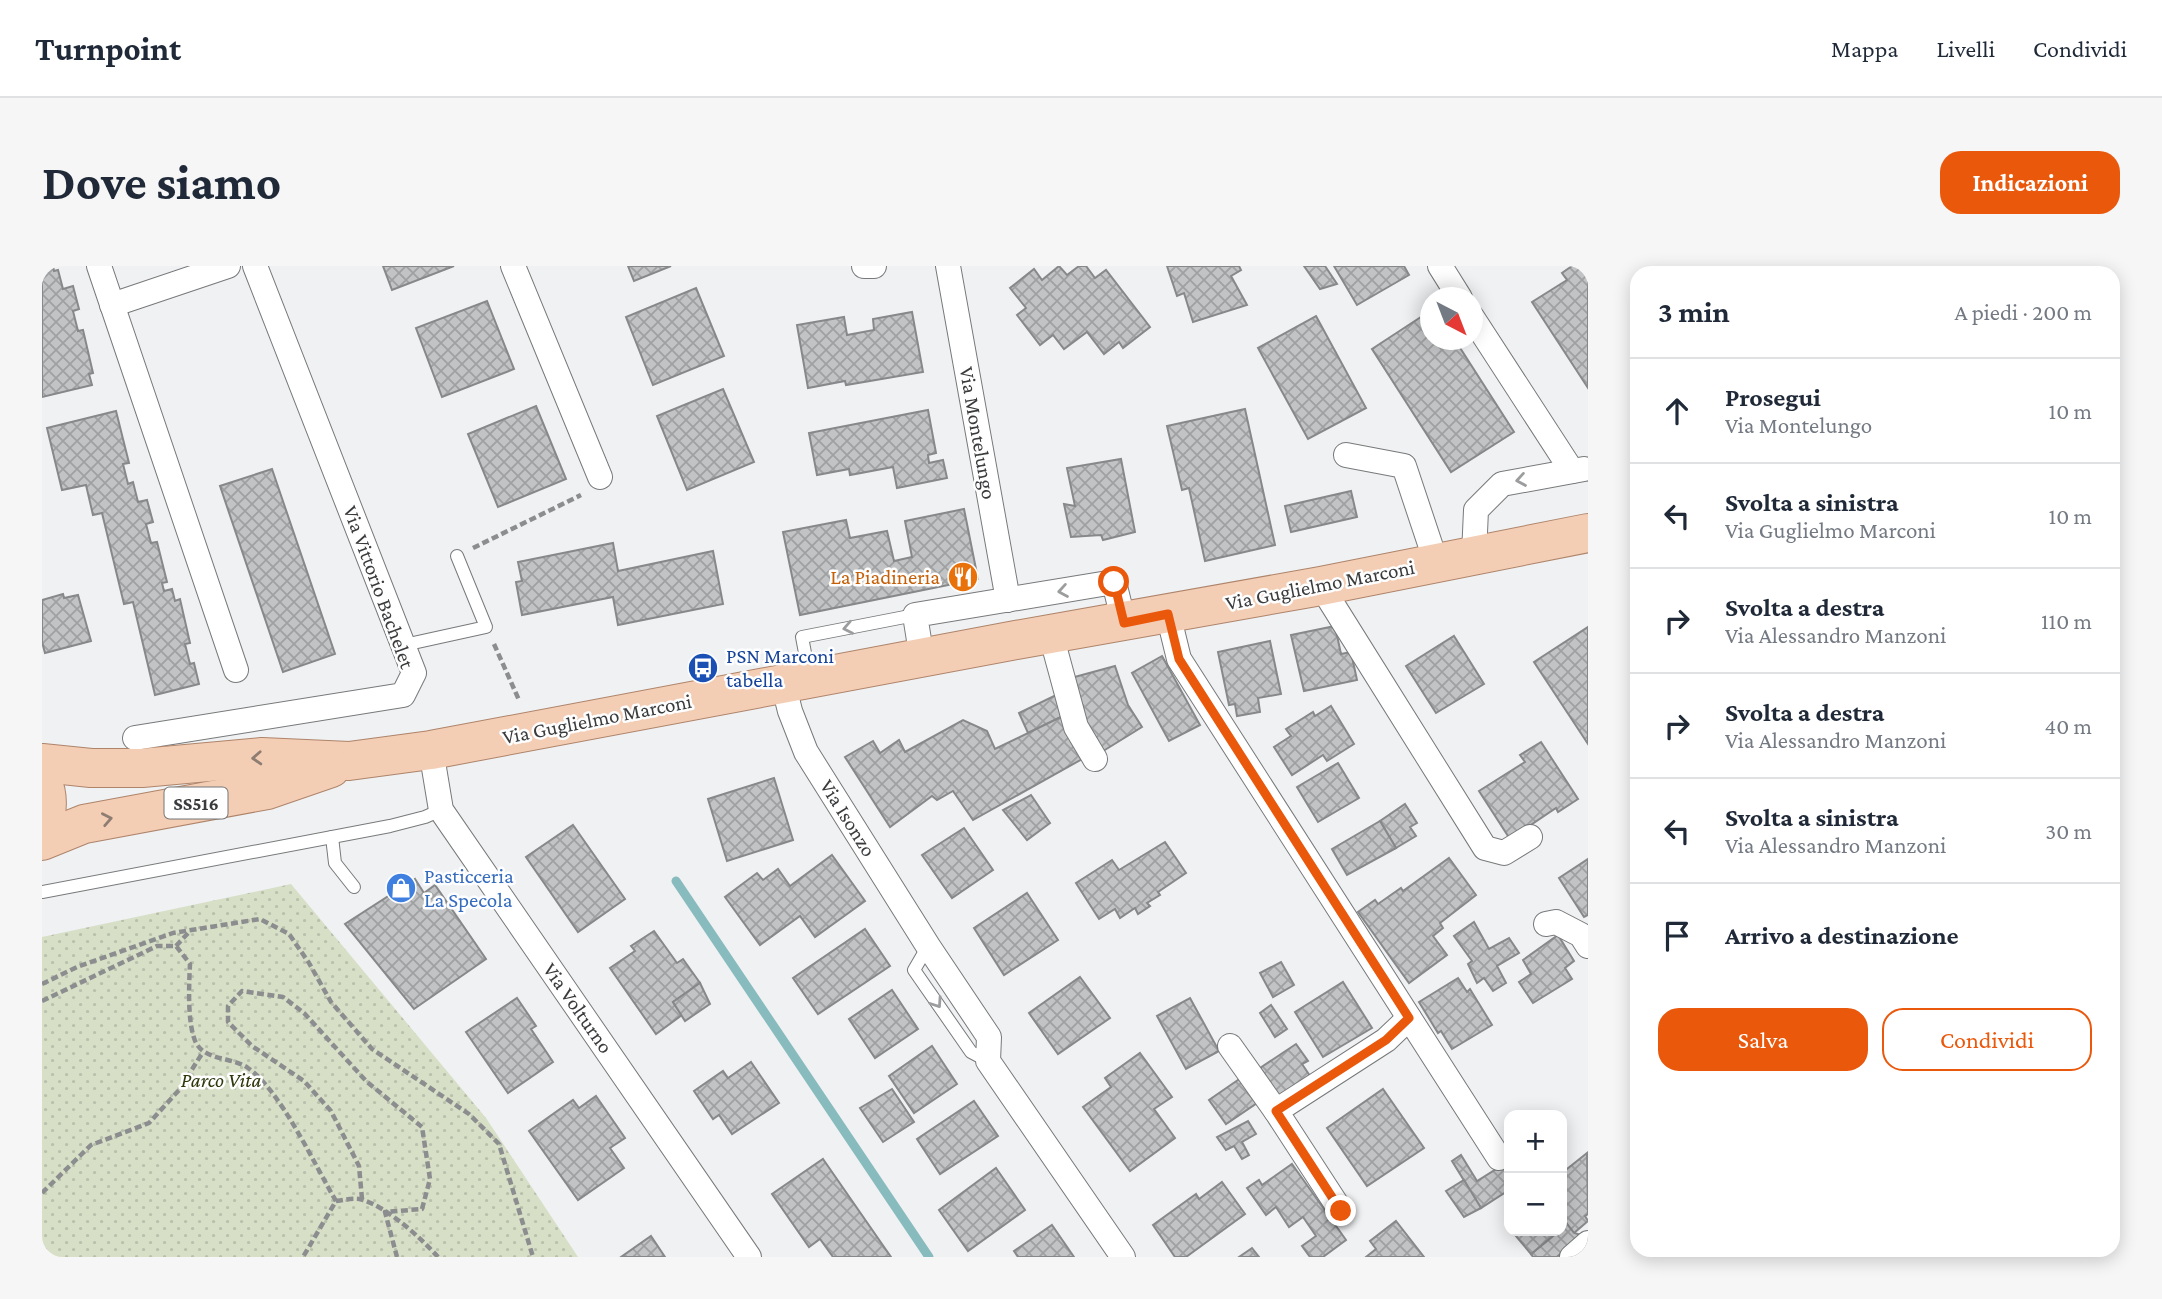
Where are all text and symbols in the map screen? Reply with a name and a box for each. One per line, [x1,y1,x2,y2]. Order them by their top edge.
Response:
text: Turnpoint [35,30,181,67]
text: Mappa [1831,35,1898,62]
text: Livelli [1936,35,1995,62]
text: Condividi [2033,35,2127,62]
button: Indicazioni [1940,151,2120,214]
text: Dove siamo [42,155,281,210]
north arrow [1420,287,1483,350]
text: 3 min [1658,295,1730,328]
text: A piedi · 200 m [1954,299,2092,325]
street label: Via Montelungo [955,365,1001,501]
text: Prosegui [1725,383,1821,412]
icon: ahead [1658,392,1696,430]
text: 10 m [2049,398,2092,424]
text: Via Montelungo [1725,412,1872,438]
one-way arrow [1515,472,1527,487]
text: Svolta a sinistra [1725,488,1899,517]
icon: left [1658,497,1696,535]
street label: Via Vittorio Bachelet [338,502,420,673]
text: 10 m [2049,503,2092,529]
text: Via Guglielmo Marconi [1725,517,1936,543]
street label: Via Guglielmo Marconi [1223,555,1417,615]
restaurant icon: La Piadineria [946,560,980,594]
place label: La Piadineria [830,565,940,589]
route start [1098,566,1129,597]
one-way arrow [1057,583,1069,598]
text: Svolta a destra [1725,593,1884,622]
icon: right [1658,602,1696,640]
text: 110 m [2041,608,2092,634]
one-way arrow [842,620,854,635]
text: Via Alessandro Manzoni [1725,622,1946,648]
place label: PSN Marconi tabella [726,644,835,692]
bus stop icon: PSN Marconi tabella [686,651,720,685]
street label: Via Guglielmo Marconi [500,689,694,749]
text: Svolta a destra [1725,698,1884,727]
icon: right [1658,707,1696,745]
text: 40 m [2044,713,2092,739]
text: Via Alessandro Manzoni [1725,727,1946,753]
one-way arrow [251,750,262,765]
street label: Via Isonzo [815,775,881,861]
road number: SS516 [164,788,228,818]
text: Svolta a sinistra [1725,803,1899,832]
icon: left [1658,812,1696,850]
one-way arrow [101,813,113,828]
text: 30 m [2045,818,2092,844]
text: Via Alessandro Manzoni [1725,832,1946,858]
place label: Pasticceria La Specola [424,864,514,912]
shop icon: Pasticceria La Specola [384,871,418,905]
icon: arrive [1658,917,1696,955]
text: Arrivo a destinazione [1725,921,1959,950]
street label: Via Volturno [538,958,618,1058]
one-way arrow [929,995,941,1008]
button: Salva [1658,1008,1868,1071]
button: Condividi [1882,1008,2092,1071]
park label: Parco Vita [181,1068,261,1092]
map controls [1504,1110,1567,1236]
button: + [1504,1110,1567,1173]
button: − [1504,1173,1567,1236]
route end [1325,1195,1356,1226]

